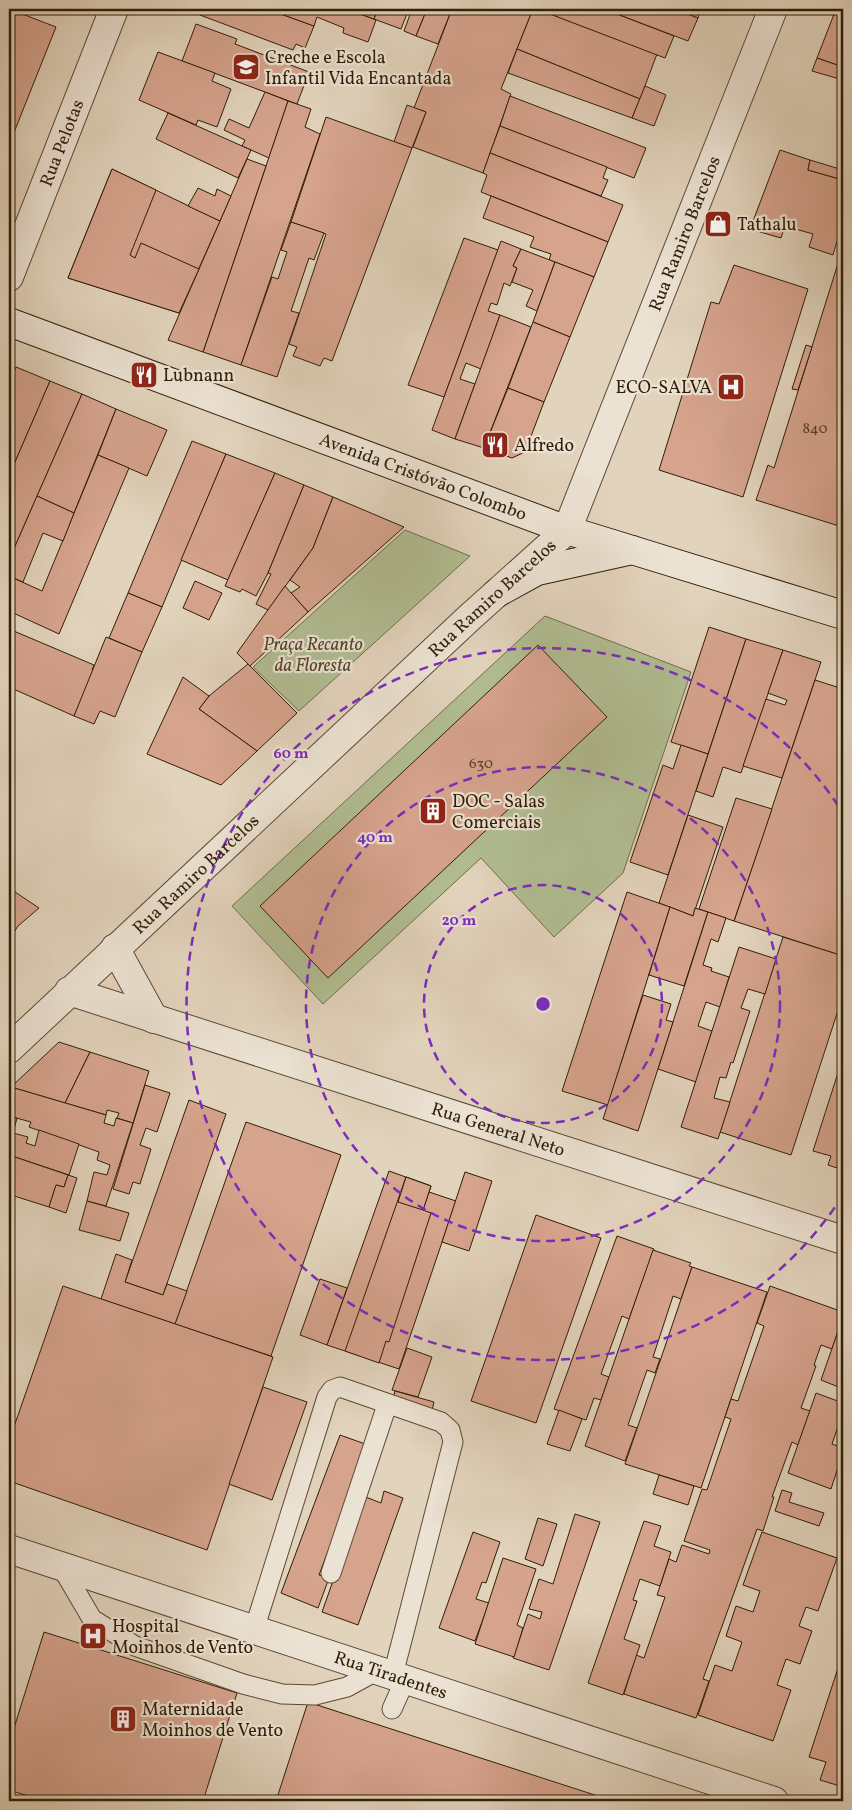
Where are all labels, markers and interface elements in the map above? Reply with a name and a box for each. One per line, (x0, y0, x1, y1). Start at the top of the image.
place label: Creche e Escola Infantil Vida Encantada (265, 46, 451, 92)
school or university icon: Creche e Escola Infantil Vida Encantada (231, 52, 261, 82)
street label: Rua Pelotas (35, 96, 91, 191)
street label: Rua Ramiro Barcelos (644, 152, 728, 315)
shop icon: Tathalu (703, 209, 733, 239)
place label: Tathalu (737, 213, 797, 238)
restaurant icon: Lubnann (129, 360, 159, 390)
place label: Lubnann (163, 364, 235, 389)
hospital icon: ECO-SALVA (716, 372, 746, 402)
place label: ECO-SALVA (615, 376, 712, 401)
house number: 840 (803, 419, 827, 440)
street label: Avenida Cristóvão Colombo (315, 428, 530, 528)
restaurant icon: Alfredo (480, 430, 510, 460)
place label: Alfredo (514, 434, 574, 459)
street label: Rua Ramiro Barcelos (423, 534, 563, 664)
park label: Praça Recanto da Floresta (263, 633, 363, 679)
text: 60 m (274, 744, 309, 765)
house number: 630 (469, 754, 493, 775)
place label: DOC - Salas Comerciais (452, 790, 545, 836)
building icon: DOC - Salas Comerciais (418, 796, 448, 826)
street label: Rua Ramiro Barcelos (128, 809, 266, 941)
text: 40 m (357, 828, 393, 849)
text: 20 m (442, 911, 477, 932)
centre of rings (534, 995, 552, 1013)
street label: Rua General Neto (428, 1097, 568, 1164)
place label: Hospital Moinhos de Vento (112, 1615, 253, 1661)
hospital icon: Hospital Moinhos de Vento (78, 1621, 108, 1651)
street label: Rua Tiradentes (330, 1646, 450, 1707)
place label: Maternidade Moinhos de Vento (142, 1698, 283, 1744)
building icon: Maternidade Moinhos de Vento (108, 1704, 138, 1734)

